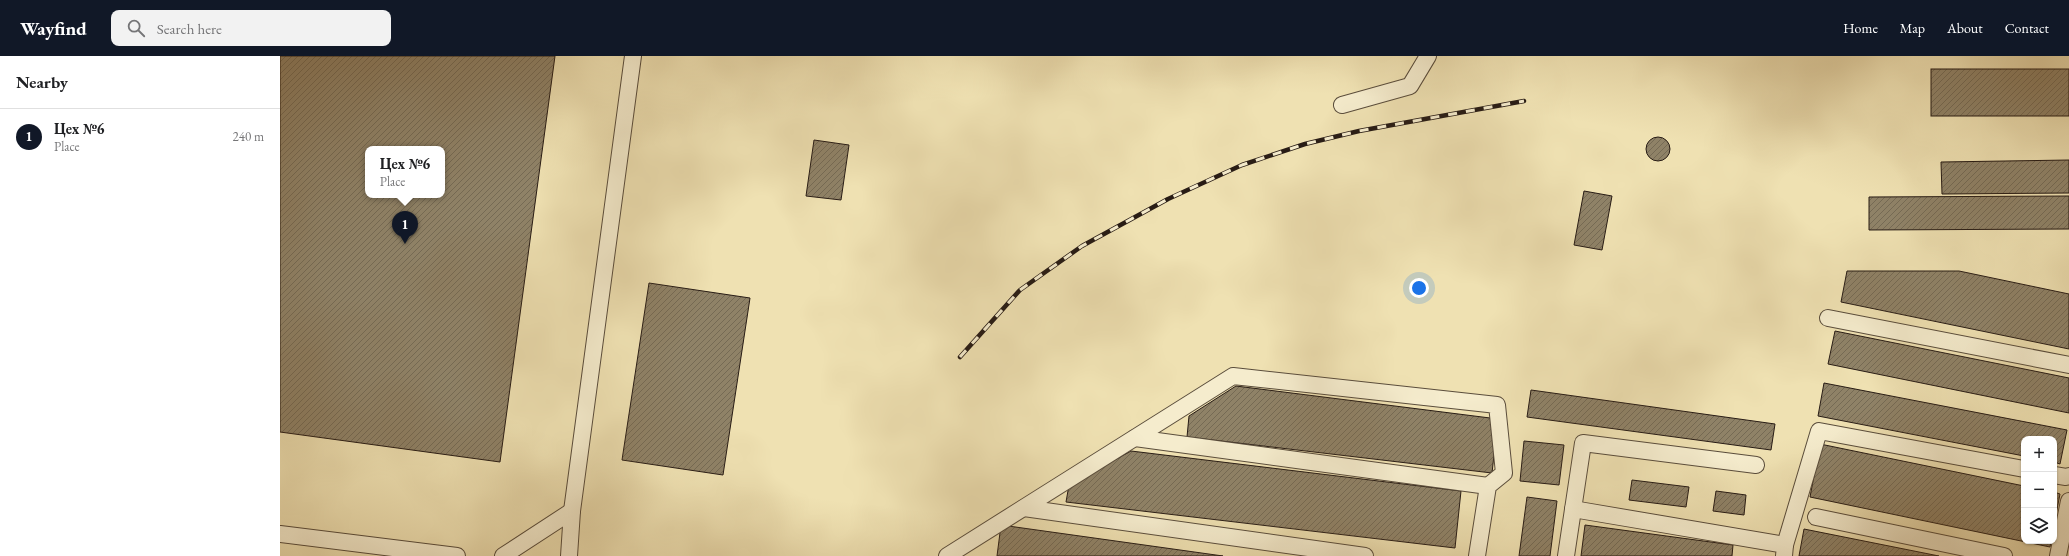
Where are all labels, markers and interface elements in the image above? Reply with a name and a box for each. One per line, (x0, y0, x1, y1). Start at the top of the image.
search box (111, 10, 391, 46)
text: Wayfind (20, 16, 87, 41)
icon: search (125, 17, 147, 39)
text: Search here (157, 19, 222, 38)
text: Home (1843, 19, 1878, 37)
text: Map (1900, 19, 1925, 37)
text: About (1947, 19, 1983, 37)
text: Contact (2005, 19, 2049, 37)
text: Nearby (16, 71, 68, 93)
text: Цех №6 (54, 119, 104, 138)
text: 1 (26, 128, 32, 145)
text: 240 m (233, 128, 264, 145)
text: Place (54, 138, 80, 155)
popup (365, 146, 445, 198)
text: Цех №6 (380, 154, 430, 173)
text: Place (380, 173, 405, 190)
pin: 1 (392, 211, 418, 244)
your location (1409, 278, 1429, 298)
map controls (2021, 436, 2057, 544)
button: + (2021, 436, 2057, 472)
button: − (2021, 472, 2057, 508)
button: layers (2021, 508, 2057, 544)

